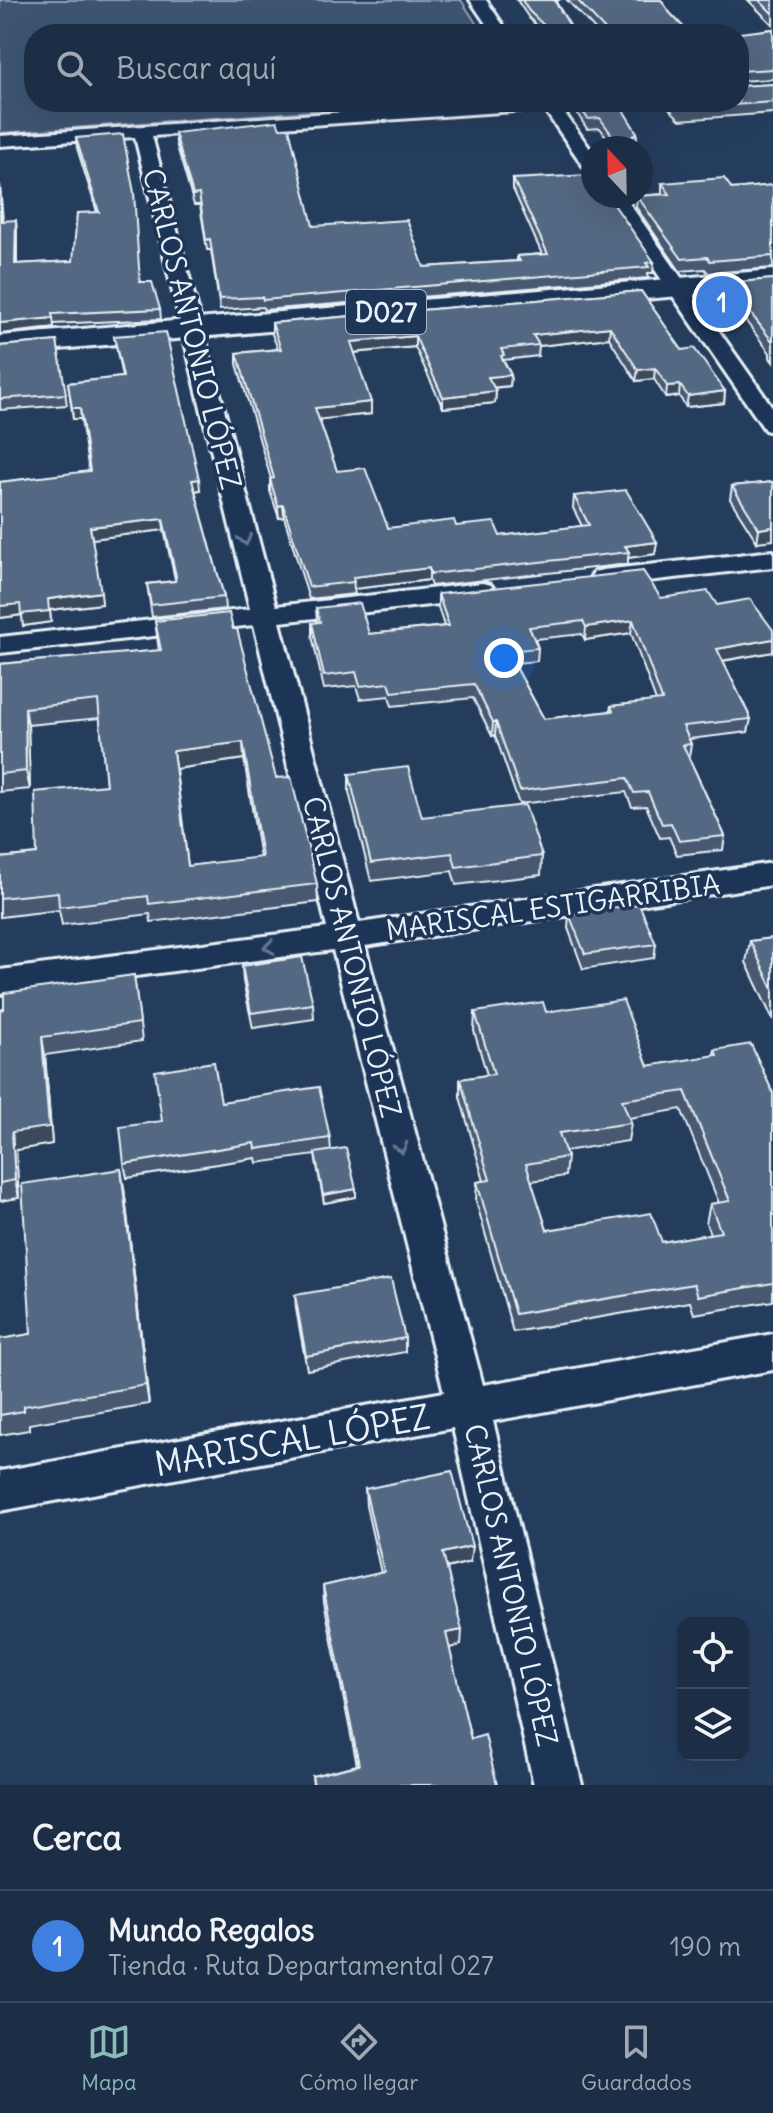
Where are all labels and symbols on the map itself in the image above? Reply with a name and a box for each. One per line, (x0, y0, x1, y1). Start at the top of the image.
north arrow (581, 136, 653, 208)
street label: CARLOS ANTONIO LÓPEZ (135, 165, 250, 493)
pin: 1 (696, 272, 748, 332)
road number: D027 (346, 290, 426, 334)
one-way arrow (236, 532, 253, 546)
your location (484, 638, 524, 678)
street label: CARLOS ANTONIO LÓPEZ (295, 793, 410, 1121)
street label: MARISCAL ESTIGARRIBIA (384, 866, 722, 948)
one-way arrow (262, 938, 275, 955)
one-way arrow (392, 1140, 409, 1154)
street label: MARISCAL LÓPEZ (151, 1394, 433, 1485)
street label: CARLOS ANTONIO LÓPEZ (456, 1420, 567, 1750)

